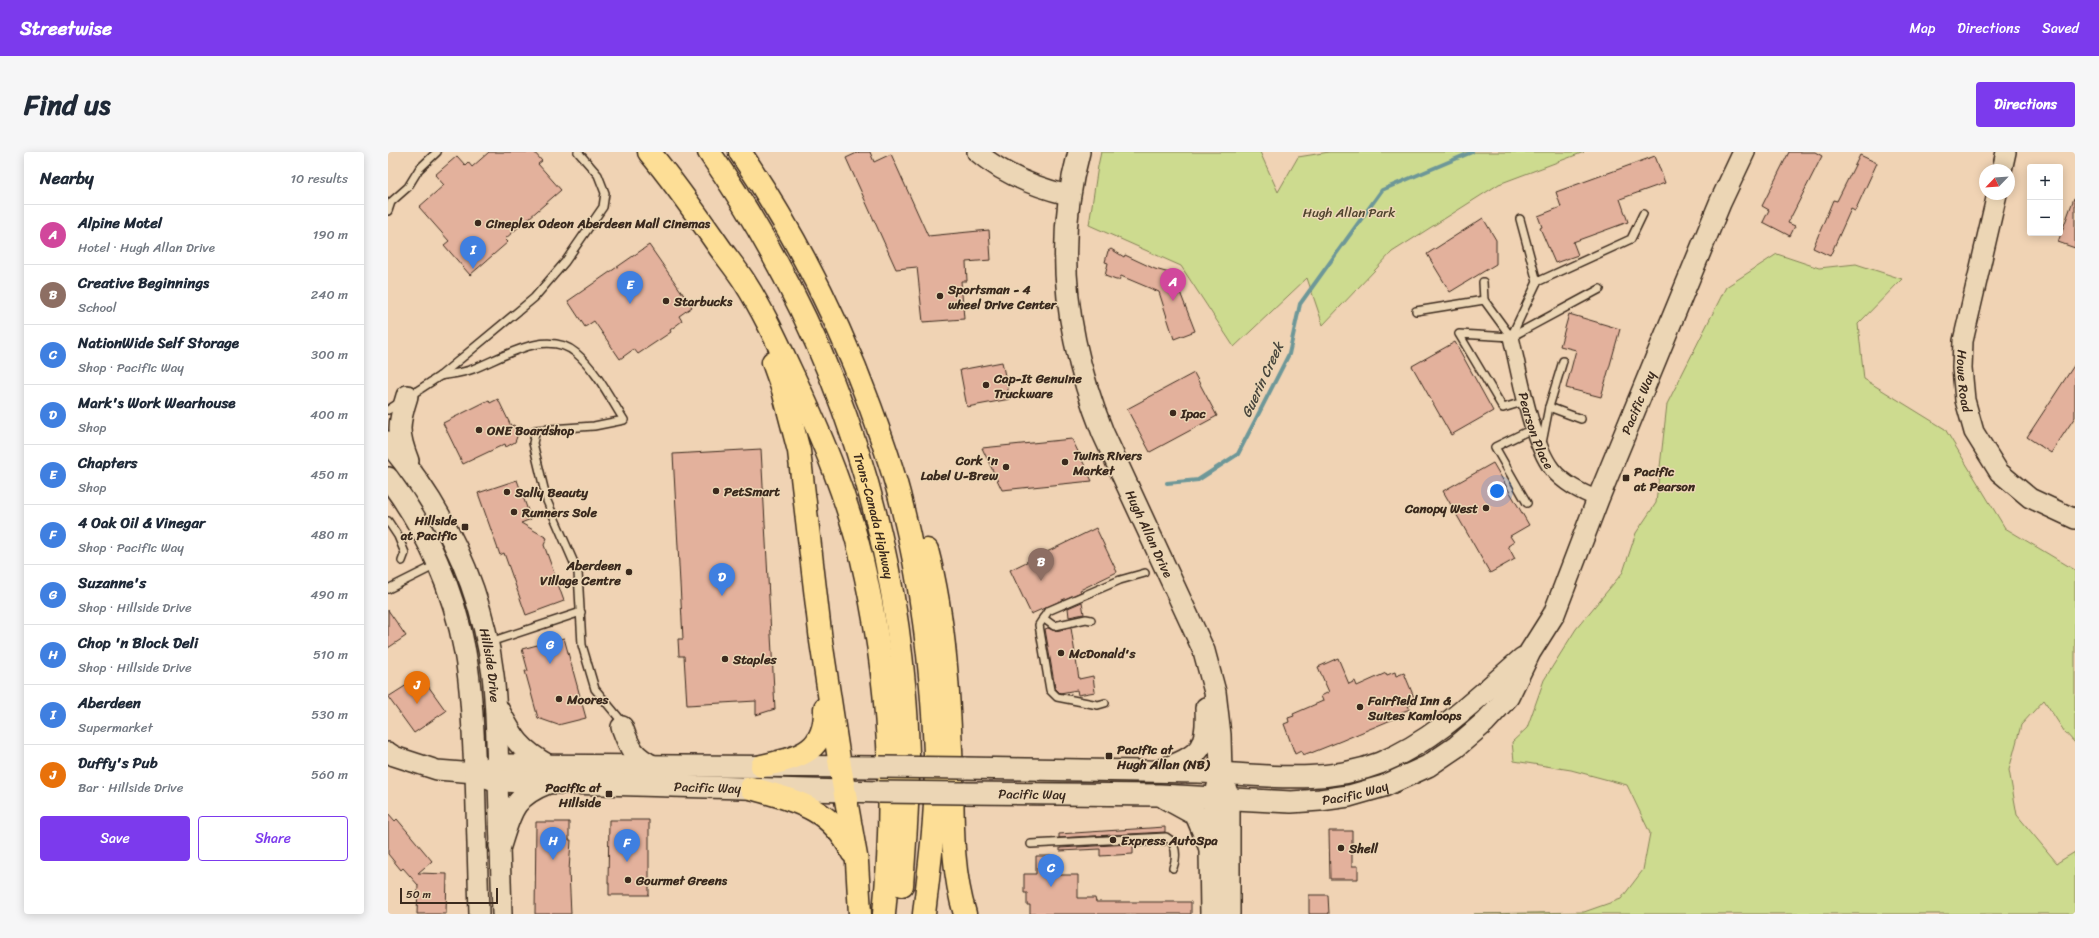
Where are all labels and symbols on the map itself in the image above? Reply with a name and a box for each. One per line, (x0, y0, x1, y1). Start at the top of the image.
north arrow (1979, 164, 2015, 200)
park label: Hugh Allan Park (1303, 201, 1395, 224)
place label: Cineplex Odeon Aberdeen Mall Cinemas (485, 212, 711, 235)
marker: Cineplex Odeon Aberdeen Mall Cinemas (473, 218, 483, 228)
pin: I (460, 236, 486, 269)
pin: A (1160, 268, 1186, 301)
pin: E (617, 271, 643, 304)
place label: Sportsman - 4 wheel Drive Center (947, 278, 1058, 316)
place label: Starbucks (673, 290, 733, 313)
marker: Sportsman - 4 wheel Drive Center (935, 291, 945, 301)
marker: Starbucks (661, 296, 671, 306)
water label: Guerin Creek (1234, 337, 1291, 422)
street label: Howe Road (1950, 349, 1979, 416)
place label: Cap-It Genuine Truckware (993, 367, 1082, 405)
street label: Pacific Way (1615, 367, 1662, 438)
marker: Cap-It Genuine Truckware (981, 380, 991, 390)
street label: Pearson Place (1512, 390, 1560, 475)
place label: Ipac (1180, 402, 1207, 425)
marker: Ipac (1168, 408, 1178, 418)
place label: ONE Boardshop (486, 419, 574, 442)
marker: ONE Boardshop (474, 425, 484, 435)
place label: Twins Rivers Market (1072, 444, 1142, 482)
place label: Cork 'n Label U-Brew (921, 449, 999, 487)
street label: Trans-Canada Highway (847, 450, 900, 581)
marker: Twins Rivers Market (1060, 457, 1070, 467)
place label: Pacific at Pearson (1633, 460, 1696, 498)
marker: Cork 'n Label U-Brew (1001, 462, 1011, 472)
marker: Pacific at Pearson (1621, 473, 1631, 483)
place label: PetSmart (724, 480, 780, 503)
place label: Sally Beauty (514, 481, 589, 504)
your location (1487, 481, 1507, 501)
marker: PetSmart (711, 486, 721, 496)
street label: Hugh Allan Drive (1119, 486, 1180, 582)
marker: Sally Beauty (502, 487, 512, 497)
place label: Canopy West (1404, 497, 1478, 520)
place label: Runners Sole (521, 501, 598, 524)
marker: Canopy West (1481, 503, 1491, 513)
marker: Runners Sole (509, 507, 519, 517)
place label: Hillside at Pacific (400, 509, 458, 547)
marker: Hillside at Pacific (460, 522, 470, 532)
pin: B (1028, 548, 1054, 581)
place label: Aberdeen Village Centre (540, 554, 622, 592)
pin: D (709, 563, 735, 596)
marker: Aberdeen Village Centre (624, 567, 634, 577)
street label: Hillside Drive (473, 626, 506, 704)
pin: G (537, 631, 563, 664)
place label: McDonald's (1068, 642, 1136, 665)
place label: Staples (732, 648, 778, 671)
marker: McDonald's (1056, 648, 1066, 658)
marker: Staples (720, 654, 730, 664)
pin: J (404, 671, 430, 704)
place label: Moores (566, 688, 609, 711)
place label: Fairfield Inn & Suites Kamloops (1367, 689, 1462, 727)
marker: Moores (554, 694, 564, 704)
marker: Fairfield Inn & Suites Kamloops (1355, 702, 1365, 712)
place label: Pacific at Hugh Allan (NB) (1116, 738, 1211, 776)
marker: Pacific at Hugh Allan (NB) (1104, 751, 1114, 761)
street label: Pacific Way (1321, 774, 1393, 812)
street label: Pacific Way (674, 775, 742, 800)
place label: Pacific at Hillside (545, 776, 602, 814)
street label: Pacific Way (998, 782, 1066, 806)
marker: Pacific at Hillside (604, 789, 614, 799)
pin: H (540, 827, 566, 860)
pin: F (614, 829, 640, 862)
place label: Express AutoSpa (1121, 829, 1218, 852)
marker: Express AutoSpa (1108, 835, 1118, 845)
place label: Shell (1348, 837, 1379, 860)
marker: Shell (1336, 843, 1346, 853)
pin: C (1038, 854, 1064, 887)
place label: Gourmet Greens (635, 869, 728, 892)
marker: Gourmet Greens (623, 875, 633, 885)
scale bar (400, 886, 498, 905)

